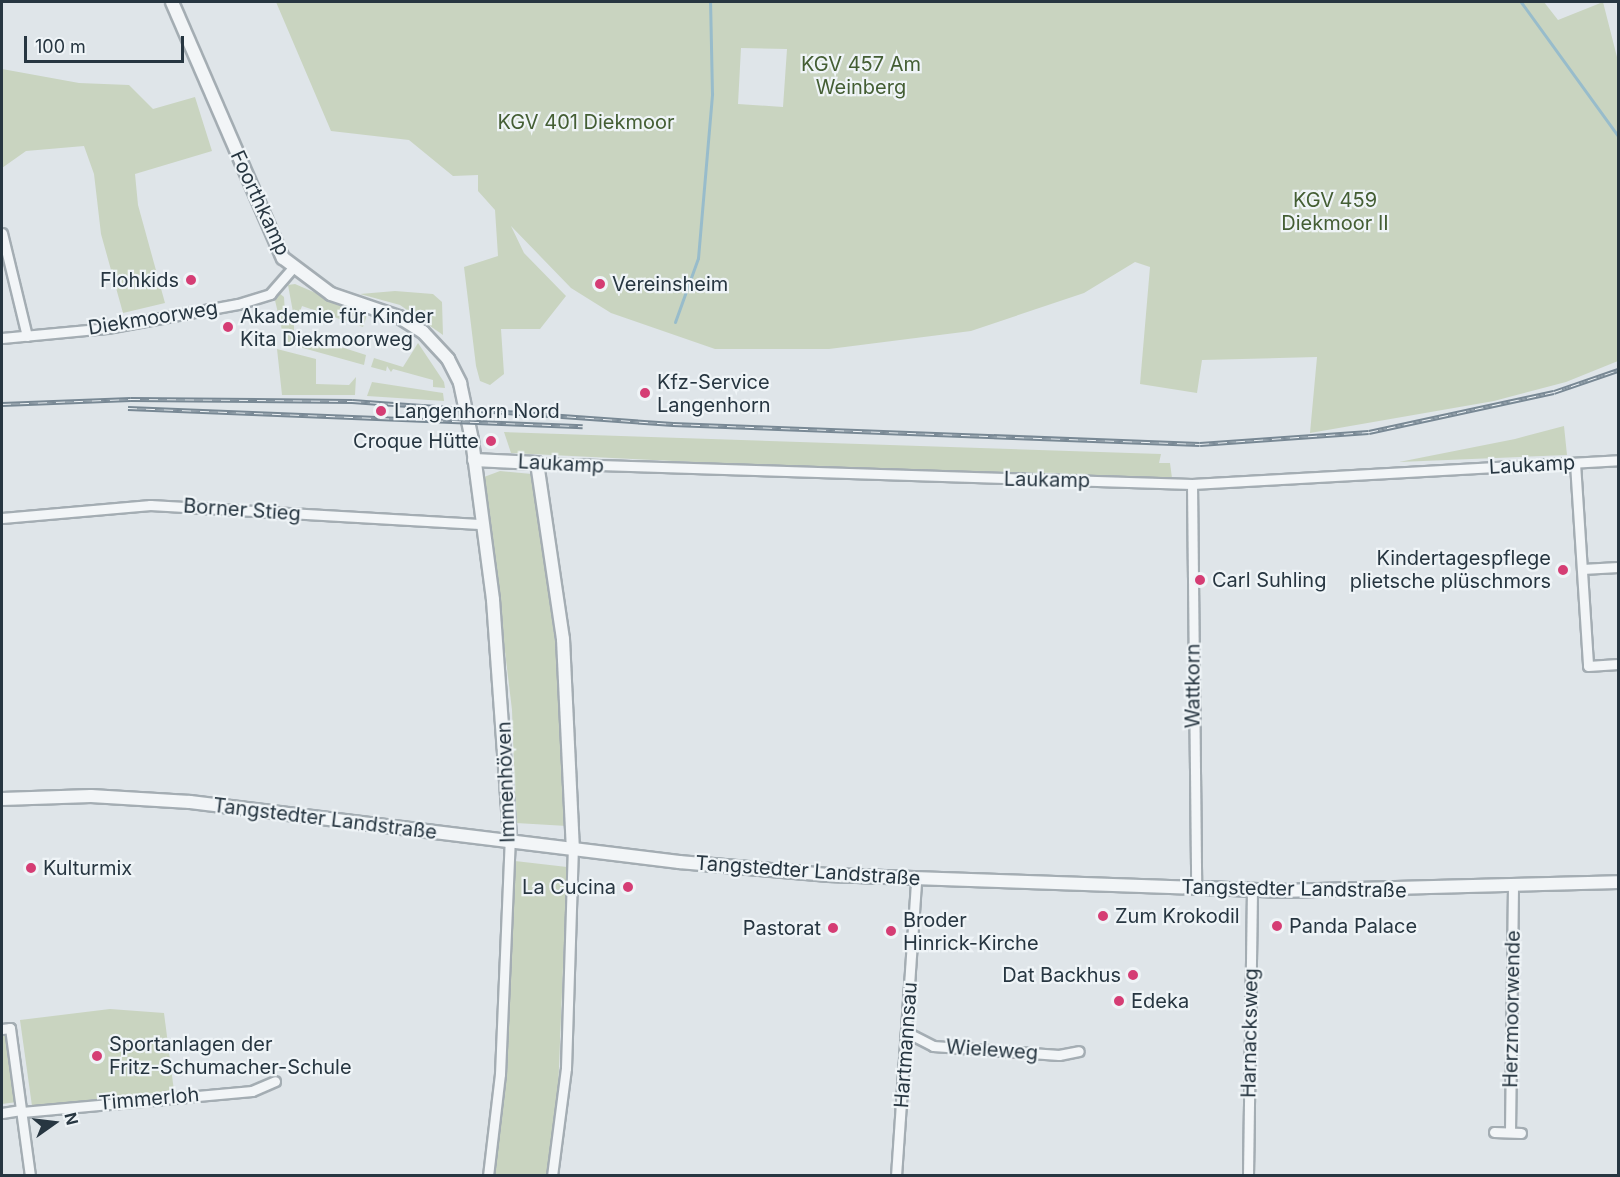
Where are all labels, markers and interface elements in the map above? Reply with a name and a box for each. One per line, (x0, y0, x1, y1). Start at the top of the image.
scale bar (27, 24, 188, 62)
text: 100 m (35, 36, 86, 57)
park label: KGV 457 Am Weinberg (801, 53, 921, 100)
park label: KGV 401 Diekmoor (498, 110, 674, 134)
street label: Foorthkamp (225, 147, 295, 259)
park label: KGV 459 Diekmoor II (1281, 189, 1389, 236)
place label: Flohkids (100, 268, 179, 292)
place label: Vereinsheim (612, 272, 728, 296)
marker: Flohkids (184, 273, 198, 287)
marker: Vereinsheim (593, 277, 607, 291)
street label: Diekmoorweg (86, 296, 220, 340)
place label: Akademie für Kinder Kita Diekmoorweg (240, 304, 434, 351)
marker: Akademie für Kinder Kita Diekmoorweg (221, 320, 235, 334)
place label: Kfz-Service Langenhorn (657, 370, 771, 417)
marker: Kfz-Service Langenhorn (638, 386, 652, 400)
place label: Langenhorn Nord (394, 399, 560, 423)
marker: Langenhorn Nord (372, 402, 390, 420)
place label: Croque Hütte (353, 429, 479, 453)
marker: Croque Hütte (484, 434, 498, 448)
street label: Laukamp (517, 450, 605, 478)
street label: Laukamp (1488, 451, 1576, 479)
street label: Laukamp (1004, 467, 1090, 493)
street label: Borner Stieg (182, 494, 302, 526)
place label: Kindertagespflege plietsche plüschmors (1350, 546, 1551, 593)
marker: Kindertagespflege plietsche plüschmors (1556, 563, 1570, 577)
place label: Carl Suhling (1212, 568, 1326, 592)
marker: Carl Suhling (1193, 573, 1207, 587)
street label: Wattkorn (1181, 644, 1205, 728)
street label: Immenhöven (492, 721, 520, 843)
street label: Tangstedter Landstraße (212, 793, 438, 845)
street label: Tangstedter Landstraße (695, 851, 921, 891)
place label: Kulturmix (43, 856, 132, 880)
marker: Kulturmix (24, 861, 38, 875)
place label: La Cucina (522, 875, 616, 899)
street label: Tangstedter Landstraße (1181, 875, 1407, 903)
marker: La Cucina (621, 880, 635, 894)
place label: Zum Krokodil (1115, 904, 1240, 928)
place label: Broder Hinrick-Kirche (903, 908, 1039, 955)
marker: Zum Krokodil (1096, 909, 1110, 923)
place label: Panda Palace (1289, 914, 1417, 938)
place label: Pastorat (743, 916, 821, 940)
marker: Panda Palace (1270, 919, 1284, 933)
marker: Pastorat (826, 921, 840, 935)
marker: Broder Hinrick-Kirche (884, 924, 898, 938)
street label: Herzmoorwende (1499, 930, 1525, 1088)
place label: Dat Backhus (1002, 963, 1121, 987)
marker: Dat Backhus (1126, 968, 1140, 982)
street label: Harnacksweg (1237, 968, 1263, 1098)
street label: Hartmannsau (890, 981, 922, 1109)
place label: Edeka (1131, 989, 1189, 1013)
marker: Edeka (1112, 994, 1126, 1008)
place label: Sportanlagen der Fritz-Schumacher-Schule (109, 1032, 352, 1079)
street label: Wieleweg (945, 1035, 1039, 1065)
marker: Sportanlagen der Fritz-Schumacher-Schule (90, 1049, 104, 1063)
street label: Timmerloh (98, 1083, 200, 1115)
north arrow (24, 1093, 84, 1153)
text: N (60, 1110, 83, 1127)

